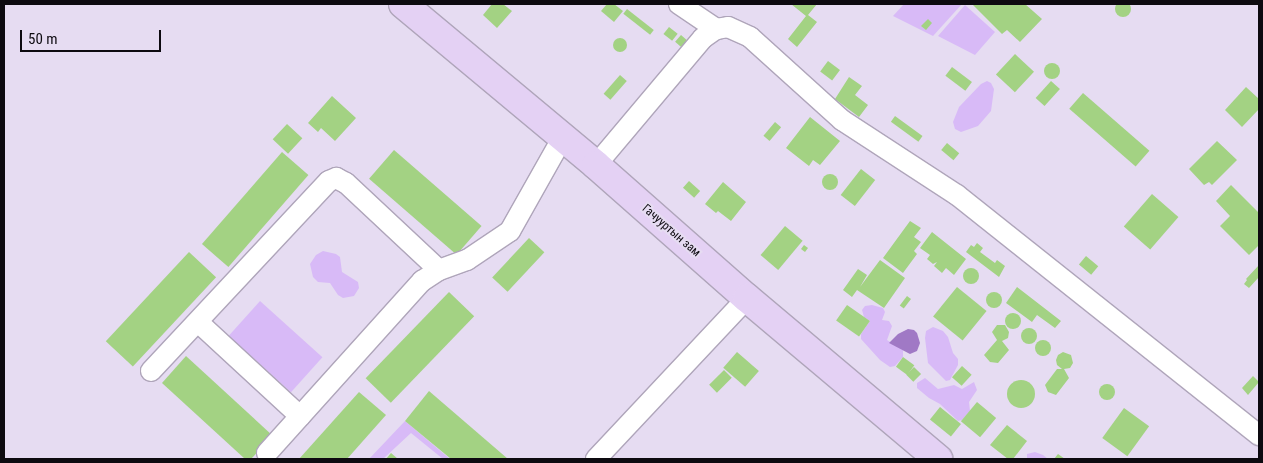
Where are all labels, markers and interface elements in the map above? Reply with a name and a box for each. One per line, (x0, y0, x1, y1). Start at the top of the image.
scale bar (22, 20, 164, 52)
text: 50 m (28, 30, 58, 48)
street label: Гачууртын зам (639, 202, 703, 260)

